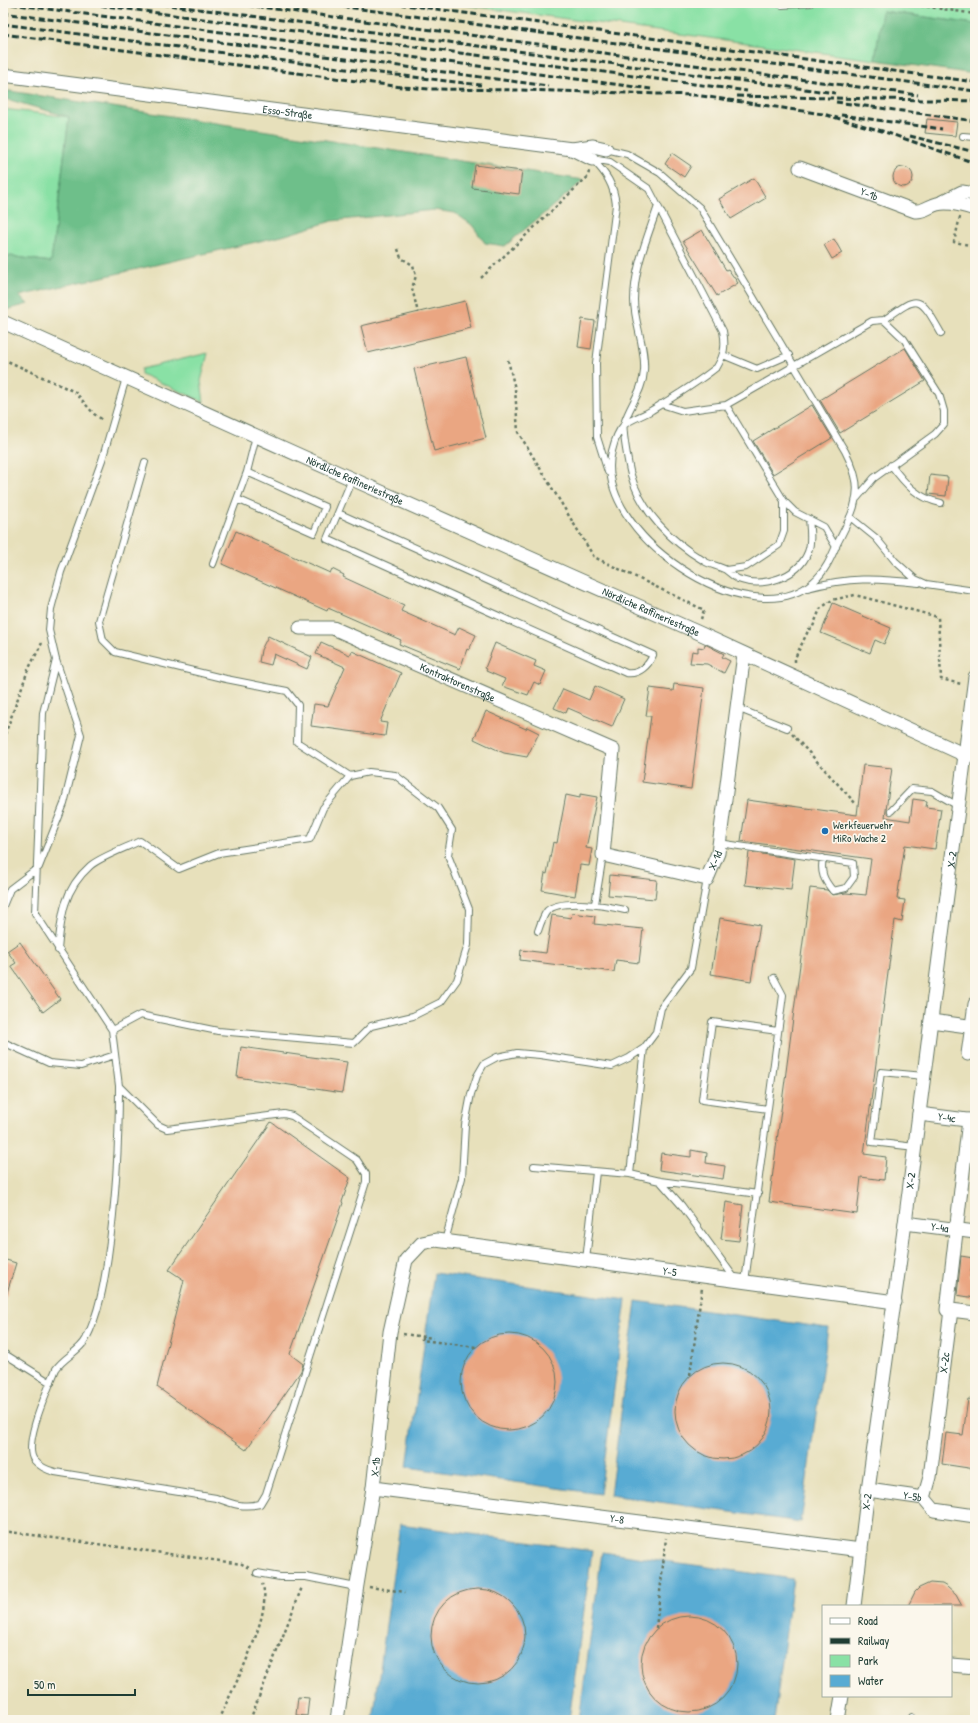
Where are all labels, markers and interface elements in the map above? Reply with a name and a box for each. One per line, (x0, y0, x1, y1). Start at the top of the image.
street label: Esso-Straße (262, 102, 314, 122)
street label: Y-1b (858, 184, 881, 204)
street label: Nördliche Raffineriestraße (304, 452, 406, 508)
street label: Nördliche Raffineriestraße (600, 584, 703, 640)
street label: Kontraktorenstraße (418, 660, 498, 705)
place label: Werkfeuerwehr MiRo Wache 2 (833, 818, 893, 845)
marker: Werkfeuerwehr MiRo Wache 2 (820, 826, 830, 836)
street label: X-1d (705, 848, 725, 872)
street label: X-2 (944, 850, 960, 868)
street label: Y-4c (937, 1109, 957, 1126)
street label: X-2 (902, 1172, 918, 1190)
street label: Y-4a (930, 1219, 950, 1236)
street label: Y-5 (662, 1264, 678, 1279)
street label: X-2c (936, 1351, 953, 1374)
street label: X-1b (367, 1456, 383, 1477)
street label: Y-5b (902, 1488, 923, 1505)
street label: X-2 (859, 1493, 875, 1511)
street label: Y-8 (609, 1511, 625, 1527)
legend (822, 1605, 952, 1697)
text: Road (858, 1612, 878, 1629)
text: Railway (858, 1632, 889, 1649)
text: Park (858, 1652, 878, 1669)
scale bar (28, 1671, 135, 1697)
text: Water (858, 1672, 884, 1689)
text: 50 m (34, 1676, 55, 1693)

